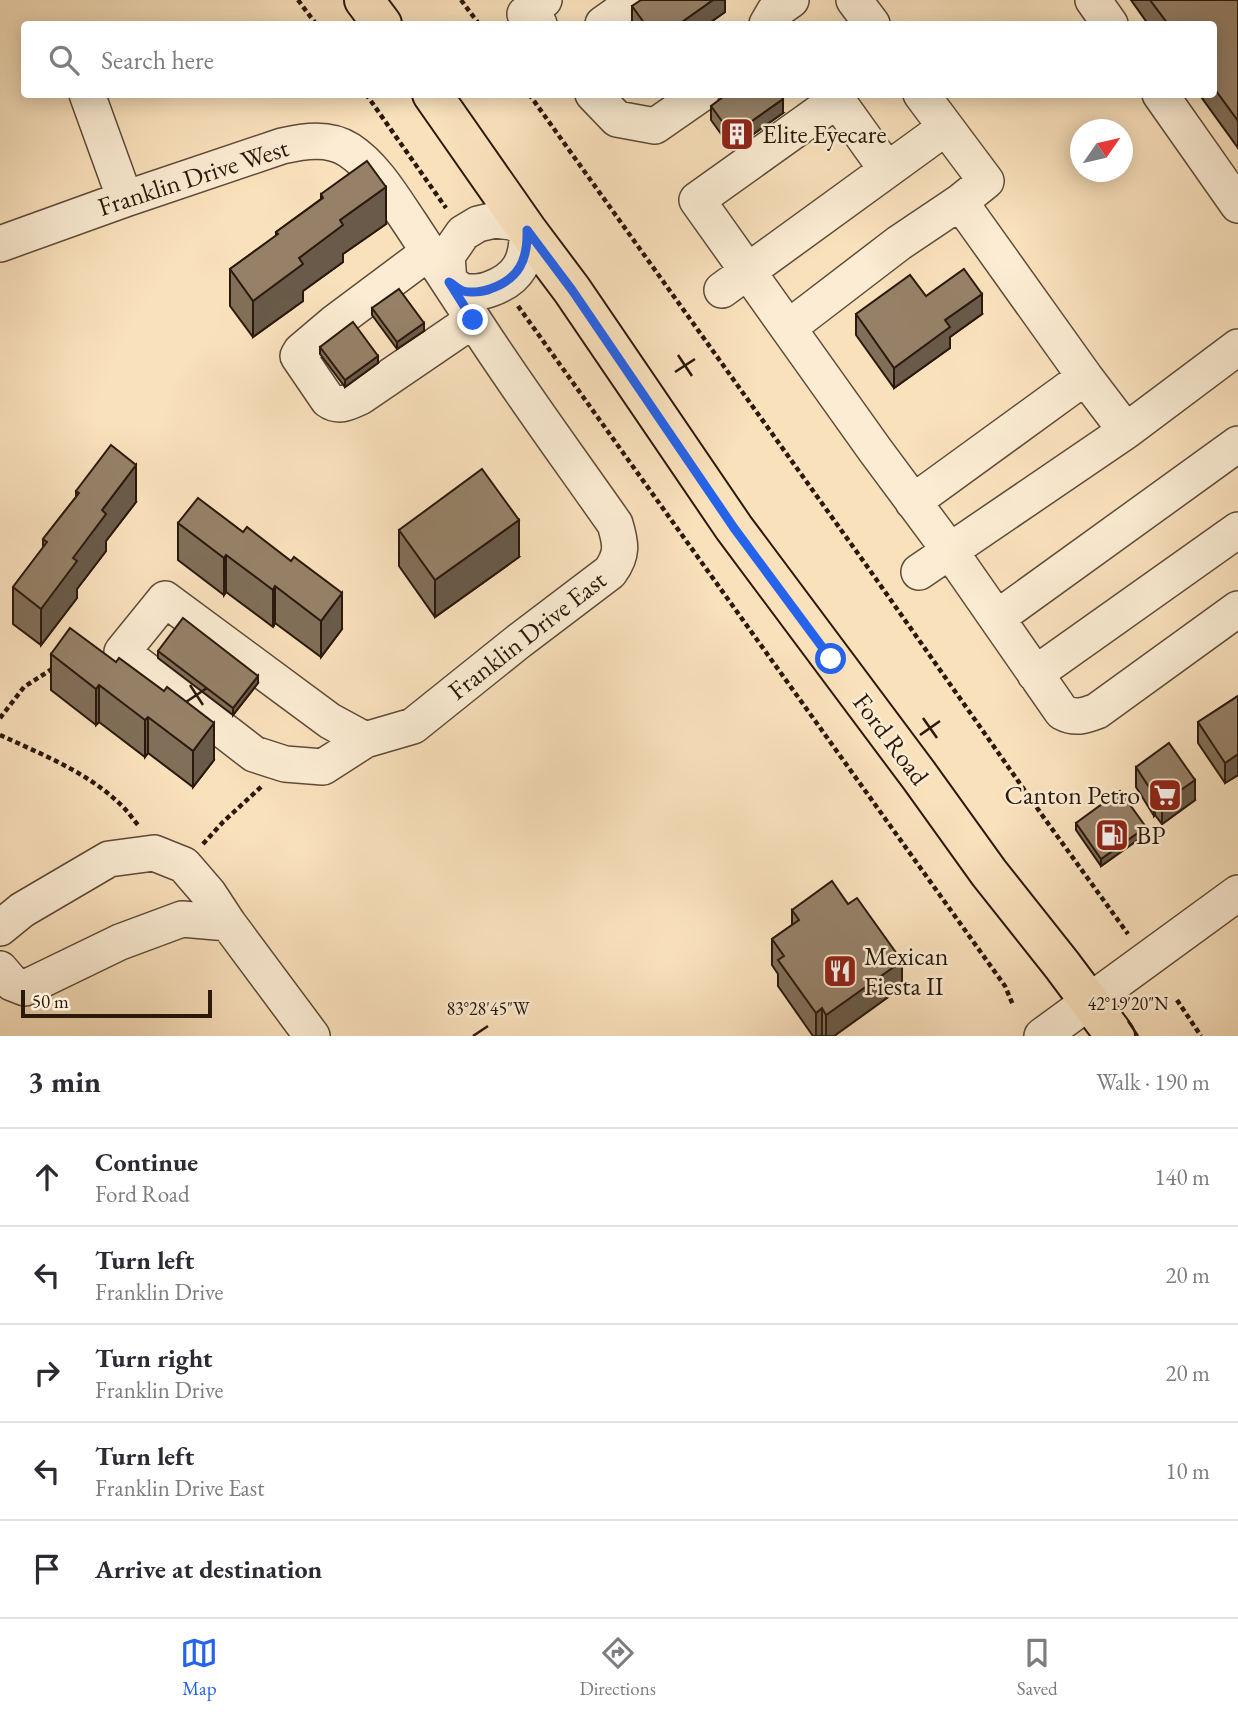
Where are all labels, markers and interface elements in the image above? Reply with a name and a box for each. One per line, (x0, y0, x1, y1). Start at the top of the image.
search box (21, 21, 1217, 98)
icon: search (45, 41, 83, 79)
text: Search here (101, 43, 214, 77)
building icon: Elite Eyecare (718, 115, 756, 153)
place label: Elite Eyecare (762, 117, 887, 151)
north arrow (1070, 119, 1133, 182)
street label: Franklin Drive West (93, 130, 293, 224)
route end (457, 304, 488, 335)
street label: Franklin Drive East (441, 563, 613, 707)
route start (815, 643, 846, 674)
street label: Ford Road (845, 686, 937, 793)
supermarket icon: Canton Petro (1146, 776, 1184, 814)
place label: Canton Petro (1005, 778, 1140, 812)
fuel station icon: BP (1093, 816, 1131, 854)
place label: BP (1136, 818, 1166, 852)
place label: Mexican Fiesta II (864, 939, 949, 1003)
restaurant icon: Mexican Fiesta II (821, 952, 859, 990)
scale bar (21, 987, 212, 1019)
text: 50 m (32, 989, 69, 1014)
text: 42°19'20"N (1088, 992, 1169, 1015)
text: 83°28'45"W (446, 997, 530, 1020)
text: 3 min (28, 1062, 101, 1101)
text: Walk · 190 m (1096, 1067, 1210, 1097)
text: Continue (95, 1145, 198, 1179)
icon: ahead (28, 1158, 66, 1196)
text: 140 m (1154, 1162, 1210, 1192)
text: Ford Road (95, 1179, 190, 1209)
text: Turn left (95, 1243, 194, 1277)
icon: left (28, 1256, 66, 1294)
text: 20 m (1165, 1260, 1210, 1290)
text: Franklin Drive (95, 1277, 224, 1307)
text: Turn right (95, 1341, 213, 1375)
icon: right (28, 1354, 66, 1392)
text: 20 m (1165, 1358, 1210, 1388)
text: Franklin Drive (95, 1375, 224, 1405)
text: Turn left (95, 1439, 194, 1473)
icon: left (28, 1452, 66, 1490)
text: 10 m (1165, 1456, 1210, 1486)
text: Franklin Drive East (95, 1473, 264, 1503)
icon: arrive (28, 1550, 66, 1588)
text: Arrive at destination (95, 1552, 322, 1586)
tab: Map (180, 1634, 218, 1701)
tab: Directions (579, 1634, 656, 1701)
tab: Saved (1017, 1634, 1058, 1701)

